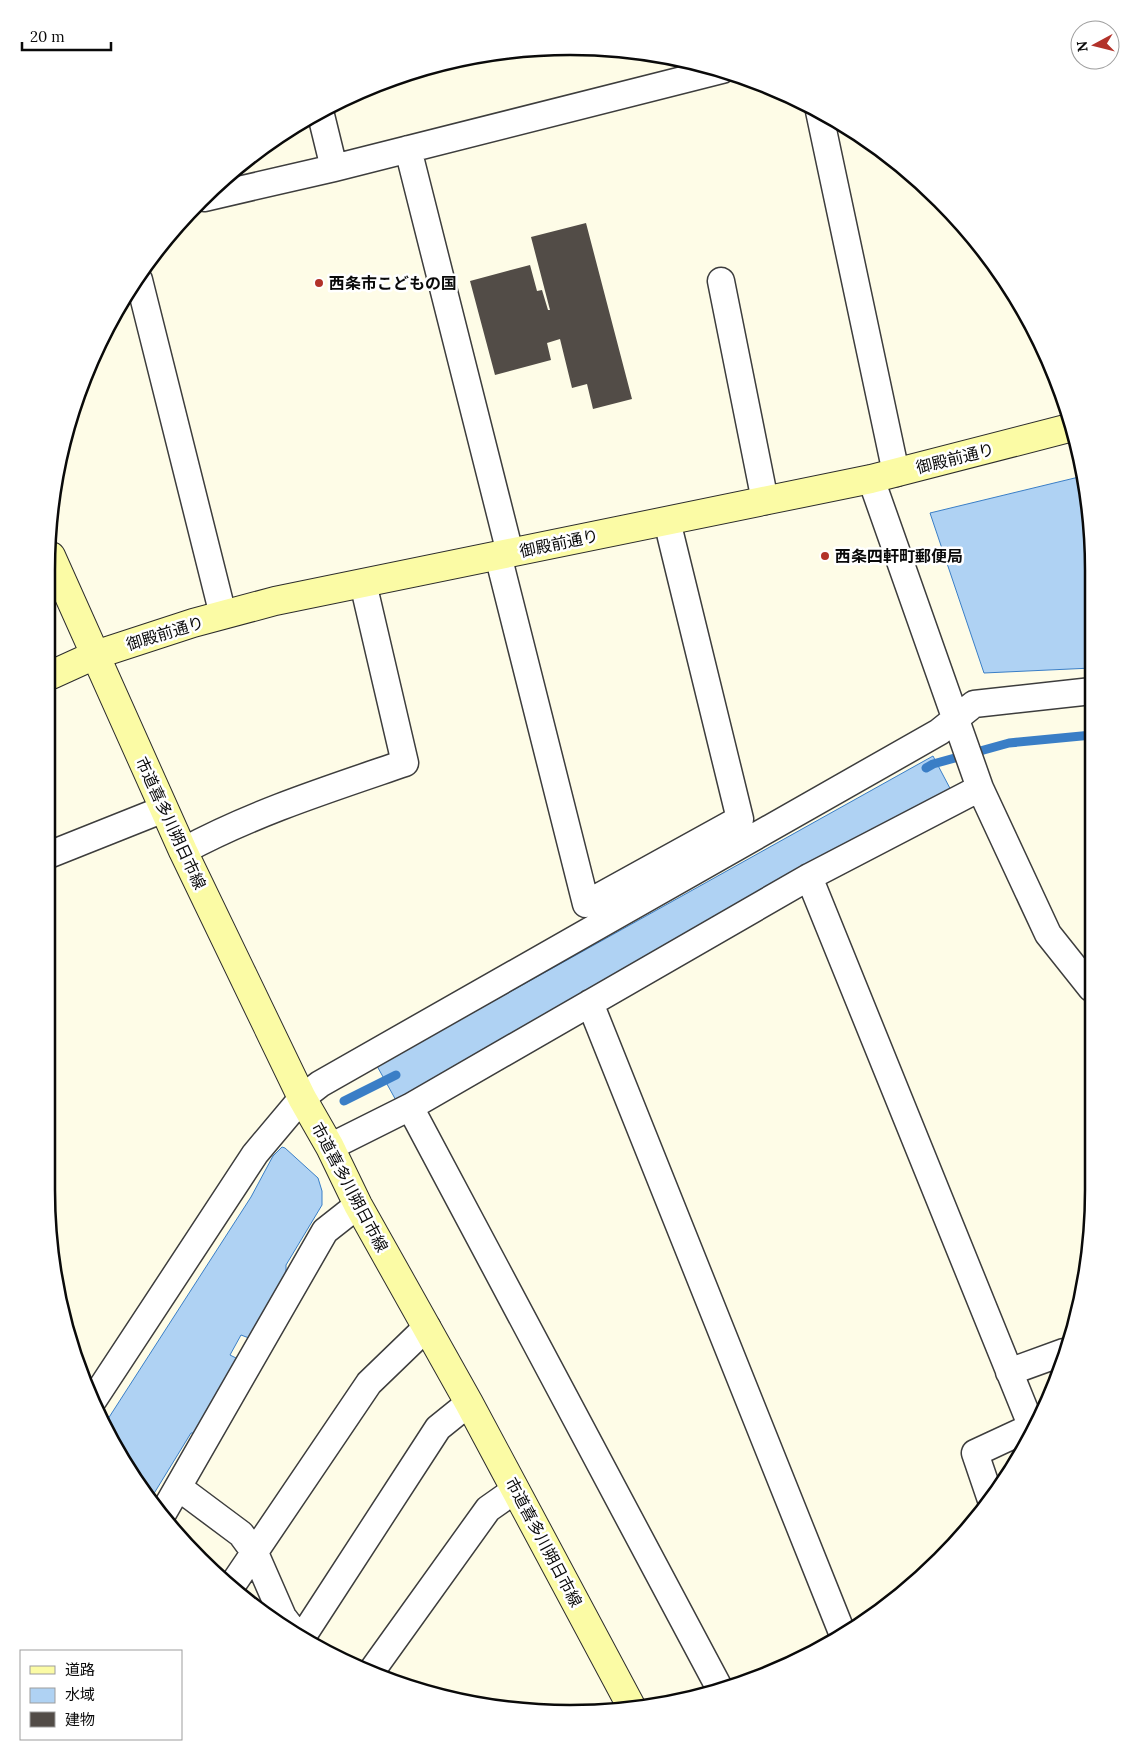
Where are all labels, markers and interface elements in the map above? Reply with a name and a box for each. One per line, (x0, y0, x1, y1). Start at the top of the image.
scale bar (22, 20, 111, 52)
north arrow (1070, 20, 1120, 70)
text: 20 m (30, 27, 65, 46)
text: N (1072, 40, 1092, 53)
place label: 西条市こどもの国 (329, 273, 457, 293)
marker: 西条市こどもの国 (313, 277, 325, 289)
street label: 御殿前通り (914, 439, 996, 477)
street label: 御殿前通り (518, 525, 600, 561)
place label: 西条四軒町郵便局 (835, 546, 963, 566)
marker: 西条四軒町郵便局 (819, 550, 831, 562)
street label: 御殿前通り (124, 612, 206, 654)
street label: 市道喜多川朔日市線 (132, 754, 210, 892)
street label: 市道喜多川朔日市線 (307, 1119, 393, 1255)
street label: 市道喜多川朔日市線 (501, 1474, 587, 1610)
legend (20, 1650, 182, 1740)
text: 道路 (65, 1660, 95, 1679)
text: 水域 (65, 1685, 95, 1704)
text: 建物 (65, 1710, 95, 1729)

